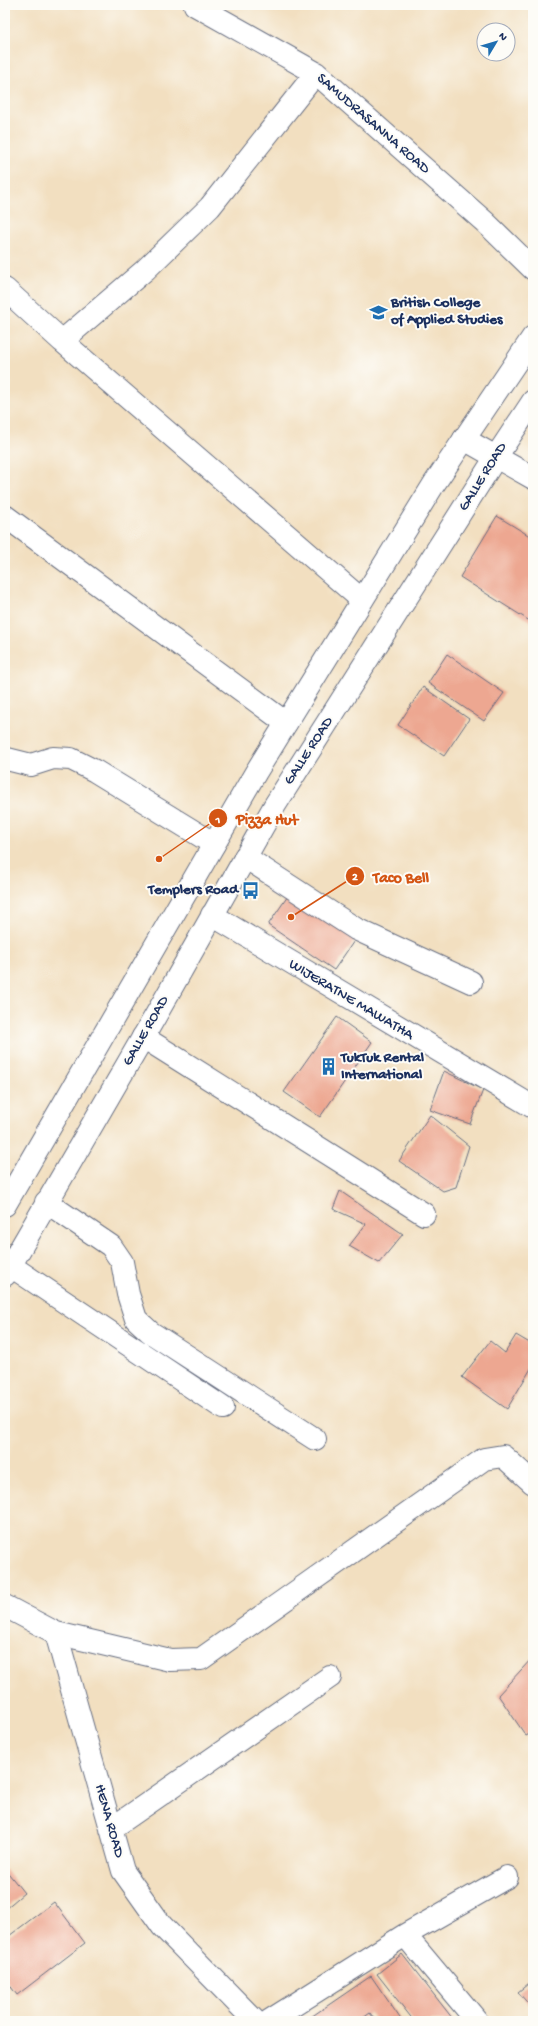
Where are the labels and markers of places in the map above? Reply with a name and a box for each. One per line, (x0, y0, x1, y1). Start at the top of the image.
place label: British College of Applied Studies (390, 294, 504, 329)
school or university icon: British College of Applied Studies (368, 302, 388, 322)
callout: Pizza Hut (208, 804, 306, 832)
callout: Taco Bell (345, 862, 437, 890)
bus stop icon: Templers Road (241, 880, 261, 900)
place label: Templers Road (147, 881, 240, 899)
place label: TukTuk Rental International (340, 1049, 425, 1084)
building icon: TukTuk Rental International (318, 1057, 338, 1077)

